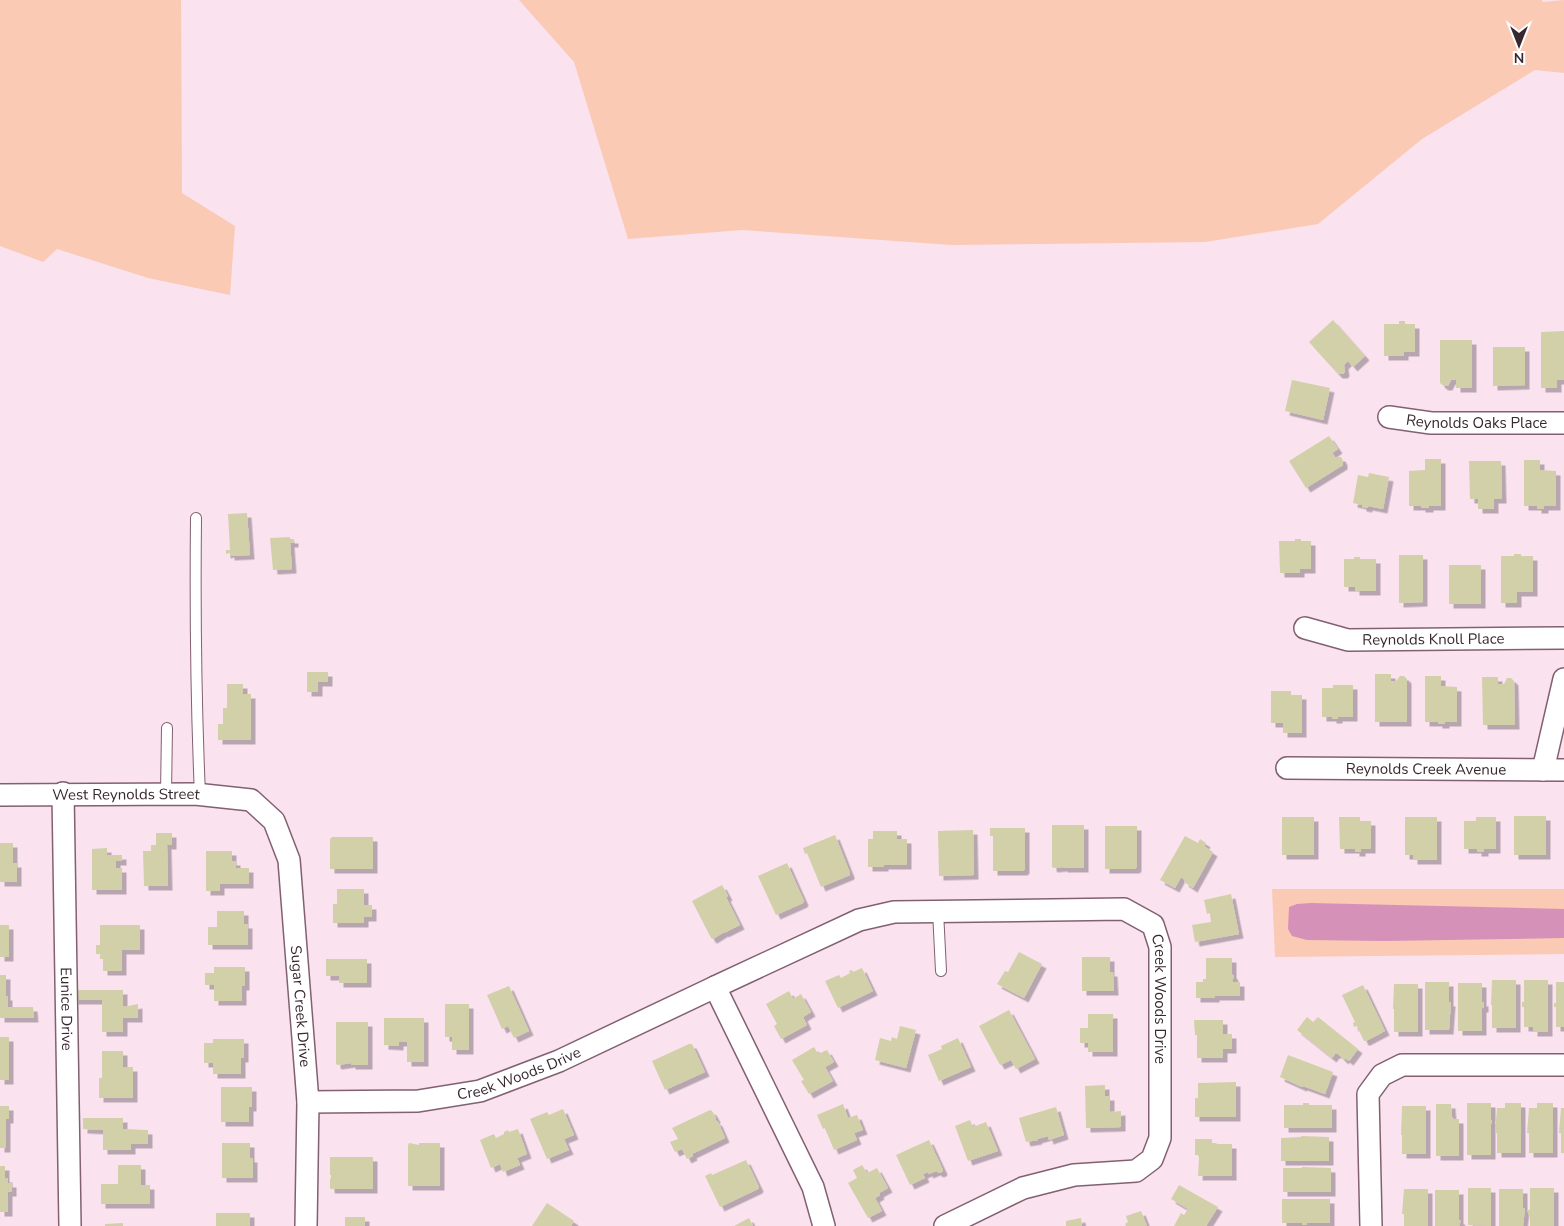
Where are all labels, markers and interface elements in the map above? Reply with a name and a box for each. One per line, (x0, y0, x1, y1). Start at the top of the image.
north arrow (1494, 20, 1544, 70)
text: N (1514, 48, 1524, 67)
street label: Reynolds Oaks Place (1405, 410, 1547, 433)
street label: Reynolds Knoll Place (1362, 629, 1505, 650)
street label: Reynolds Creek Avenue (1346, 758, 1506, 780)
street label: West Reynolds Street (52, 784, 201, 805)
street label: Creek Woods Drive (1146, 931, 1170, 1064)
street label: Sugar Creek Drive (286, 945, 315, 1068)
street label: Eunice Drive (56, 967, 77, 1051)
street label: Creek Woods Drive (456, 1042, 584, 1105)

